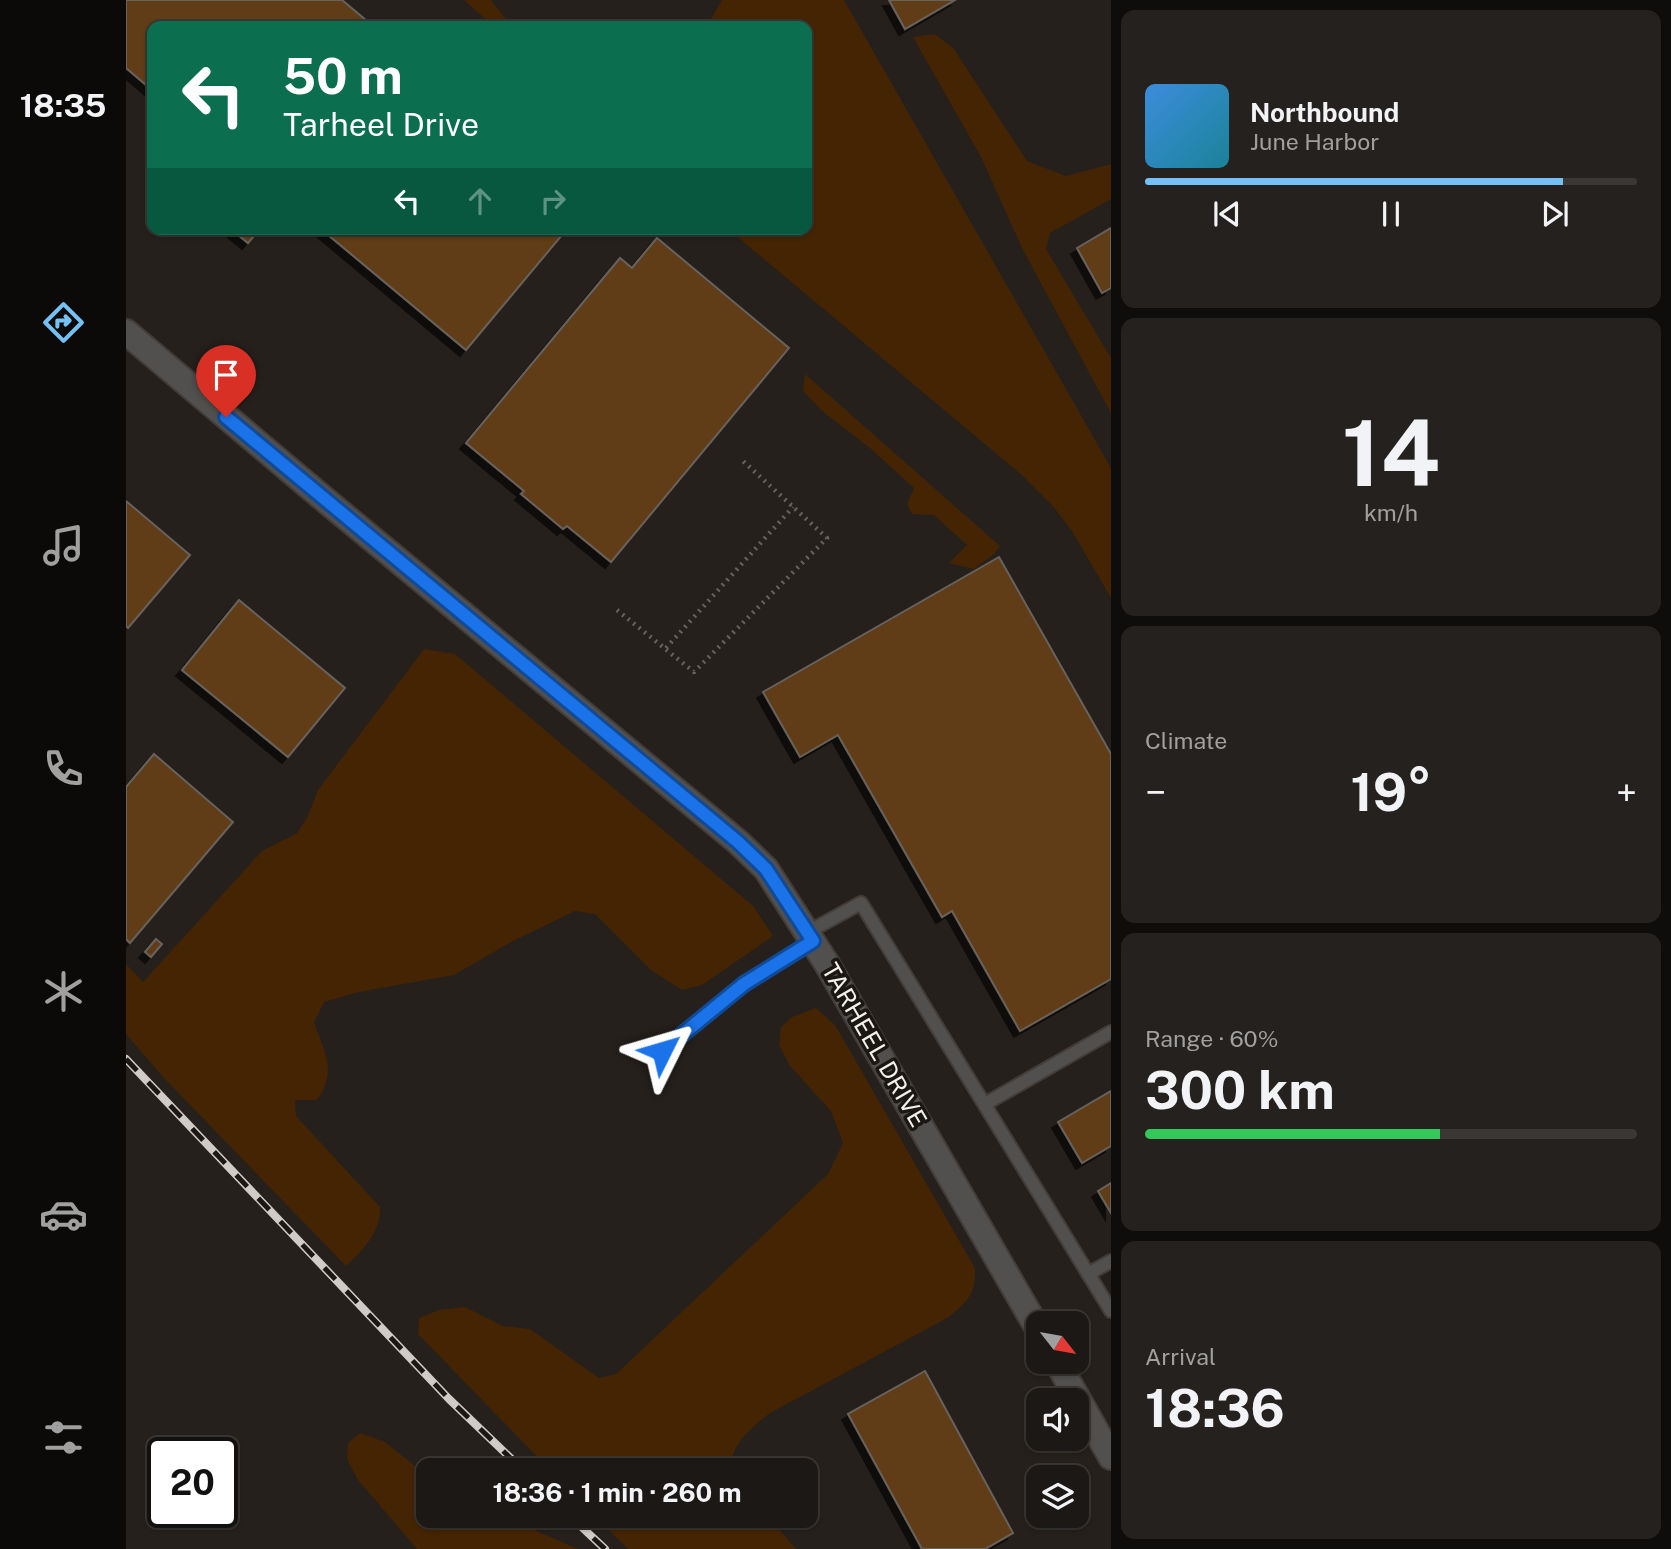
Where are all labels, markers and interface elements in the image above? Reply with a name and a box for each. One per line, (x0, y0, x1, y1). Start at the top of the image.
text: 50 m (283, 47, 403, 105)
icon: left (168, 49, 259, 140)
text: 18:35 (20, 87, 106, 124)
text: Northbound (1250, 97, 1399, 128)
text: Tarheel Drive (283, 106, 479, 143)
text: June Harbor (1250, 128, 1379, 155)
icon: left (388, 182, 426, 220)
icon: ahead (461, 182, 499, 220)
icon: right (534, 182, 572, 220)
icon: previous (1208, 195, 1246, 233)
icon: pause (1372, 195, 1410, 233)
icon: next (1536, 195, 1574, 233)
icon: directions (39, 298, 88, 347)
pin (196, 345, 256, 417)
icon: arrive (207, 356, 245, 394)
text: 14 (1342, 400, 1440, 506)
text: km/h (1364, 499, 1418, 526)
icon: music (39, 521, 88, 570)
text: Climate (1145, 727, 1227, 754)
icon: phone (39, 744, 88, 793)
text: 19° (1350, 762, 1432, 823)
text: − (1145, 770, 1166, 815)
text: + (1616, 770, 1637, 815)
street label: TARHEEL DRIVE (817, 958, 933, 1131)
icon: climate (39, 967, 88, 1016)
position arrow (625, 1014, 699, 1088)
text: Range · 60% (1145, 1025, 1278, 1052)
text: 300 km (1145, 1060, 1335, 1121)
icon: car (39, 1190, 88, 1239)
north arrow (1026, 1311, 1088, 1374)
map controls (1026, 1311, 1089, 1528)
text: Arrival (1145, 1343, 1216, 1370)
text: 18:36 (1145, 1378, 1285, 1439)
button: sound (1026, 1388, 1089, 1451)
icon: filters (39, 1413, 88, 1462)
speed limit sign: 20 (147, 1437, 238, 1528)
button: layers (1026, 1465, 1089, 1528)
text: 18:36 · 1 min · 260 m (493, 1477, 741, 1508)

